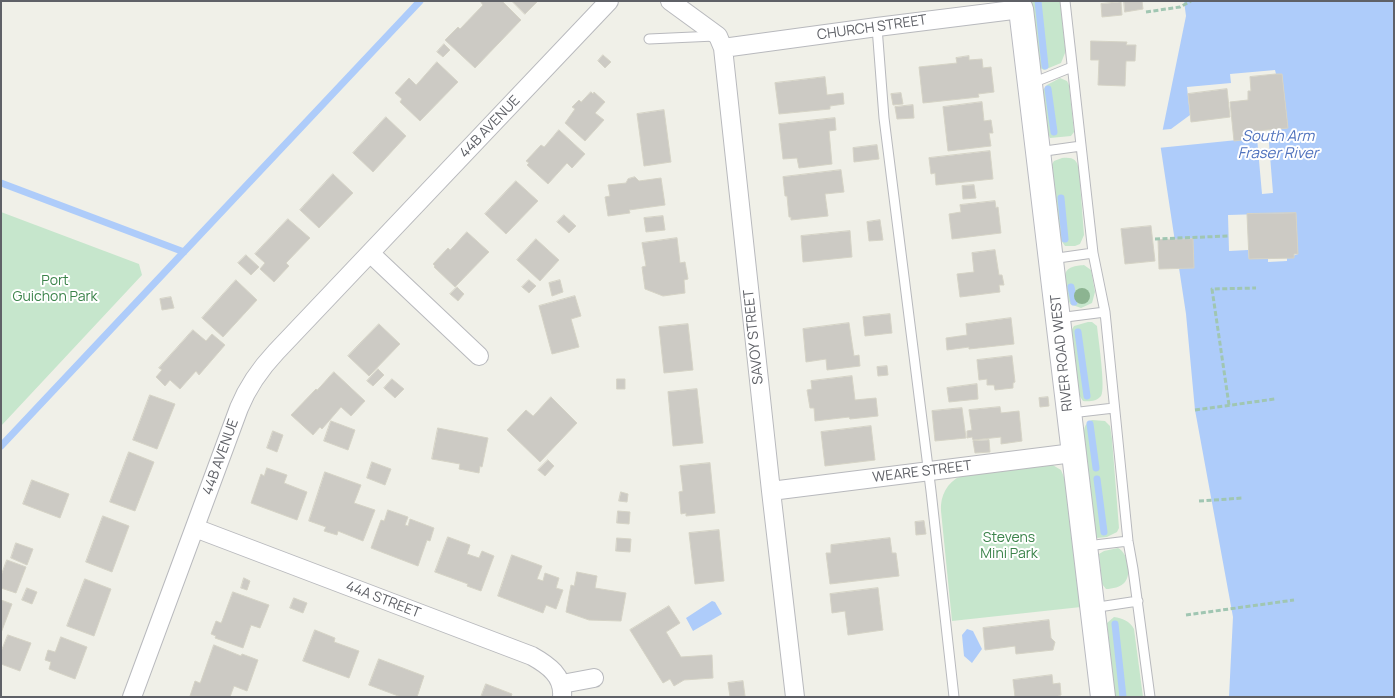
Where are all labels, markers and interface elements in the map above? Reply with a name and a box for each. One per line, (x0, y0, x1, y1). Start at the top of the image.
street label: CHURCH STREET (816, 12, 928, 44)
street label: 44B AVENUE (456, 92, 524, 162)
water label: South Arm Fraser River (1238, 128, 1318, 163)
park label: Port Guichon Park (13, 273, 97, 306)
street label: SAVOY STREET (741, 289, 767, 385)
street label: RIVER ROAD WEST (1048, 294, 1076, 412)
street label: 44B AVENUE (199, 417, 243, 497)
street label: WEARE STREET (872, 458, 972, 486)
park label: Stevens Mini Park (980, 530, 1038, 562)
street label: 44A STREET (343, 578, 423, 622)

